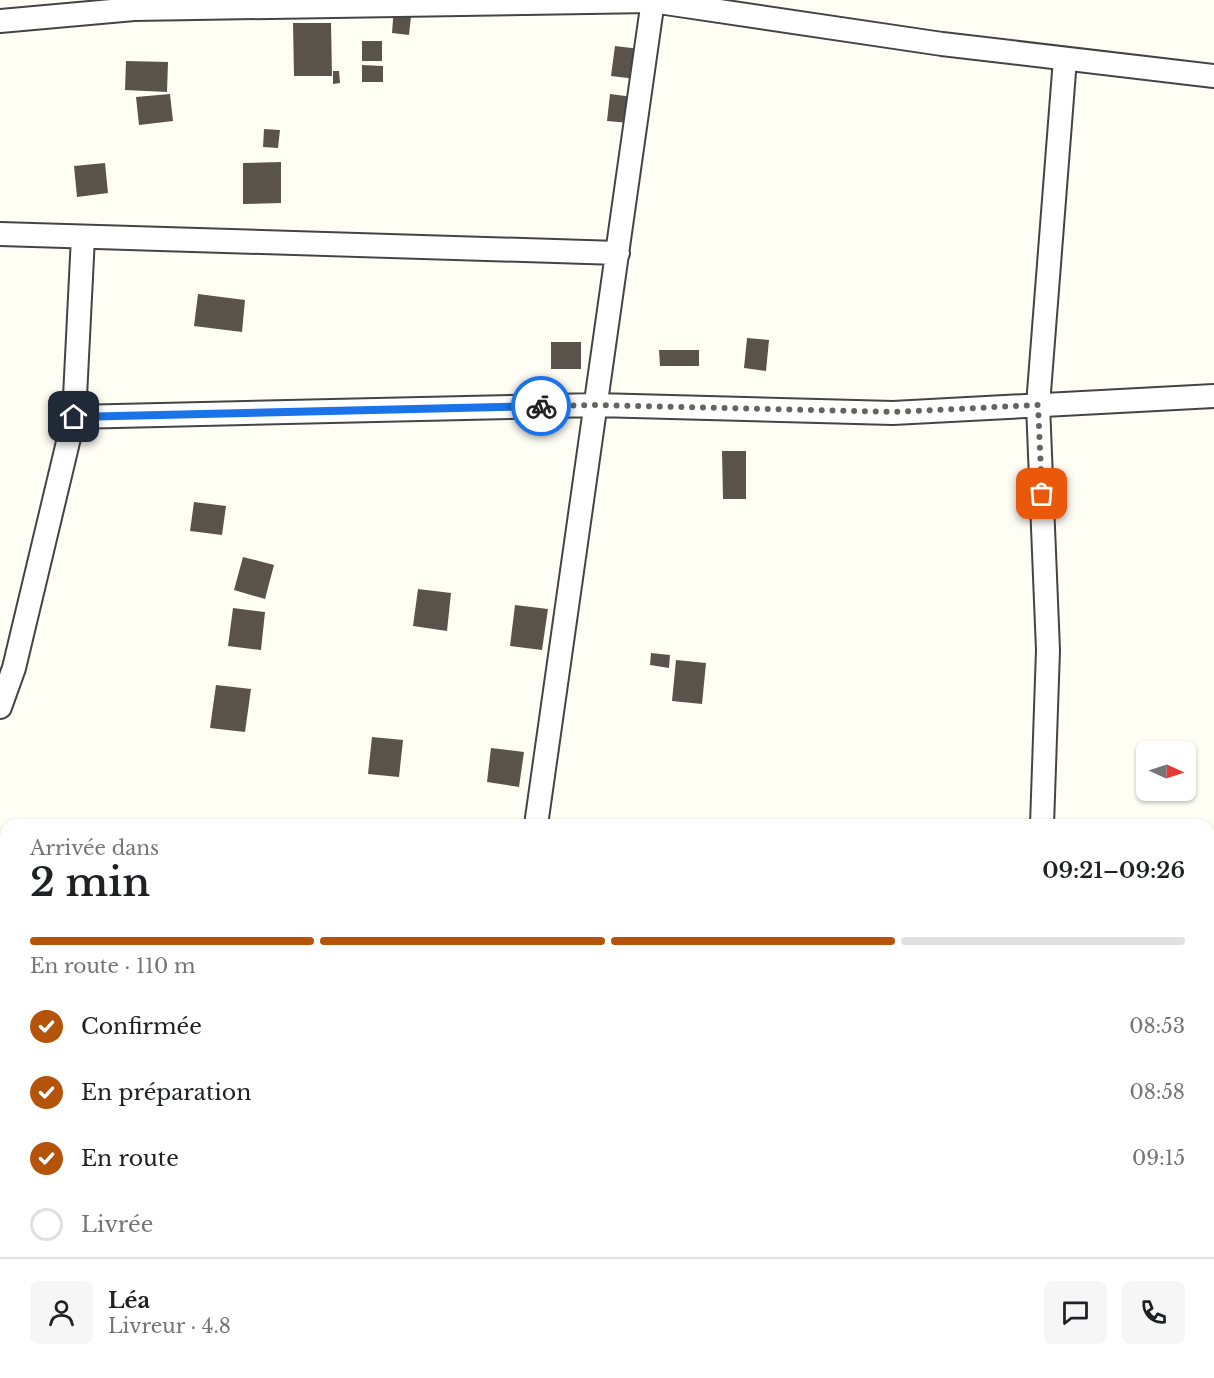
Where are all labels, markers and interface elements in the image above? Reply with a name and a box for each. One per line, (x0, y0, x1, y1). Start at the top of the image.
courier (511, 376, 571, 436)
icon: bike (525, 390, 558, 423)
pin (48, 391, 99, 442)
icon: home (57, 400, 90, 433)
pin (1016, 468, 1067, 519)
icon: bag (1025, 477, 1058, 510)
north arrow (1136, 741, 1196, 801)
map controls (1136, 741, 1196, 801)
text: Arrivée dans (30, 836, 159, 860)
text: 09:21–09:26 (1042, 857, 1185, 884)
text: 2 min (30, 858, 150, 907)
text: En route · 110 m (30, 954, 195, 978)
icon: check (30, 1010, 63, 1043)
text: Confirmée (81, 1013, 202, 1040)
text: 08:53 (1129, 1014, 1185, 1038)
icon: check (30, 1076, 63, 1109)
text: En préparation (81, 1079, 251, 1106)
text: 08:58 (1129, 1080, 1185, 1104)
icon: check (30, 1142, 63, 1175)
text: En route (81, 1145, 179, 1172)
text: 09:15 (1132, 1146, 1185, 1170)
text: Livrée (81, 1211, 153, 1238)
button: person (30, 1281, 93, 1344)
button: chat (1044, 1281, 1107, 1344)
button: phone (1122, 1281, 1185, 1344)
text: Léa (108, 1287, 150, 1314)
text: Livreur · 4.8 (108, 1314, 231, 1338)

